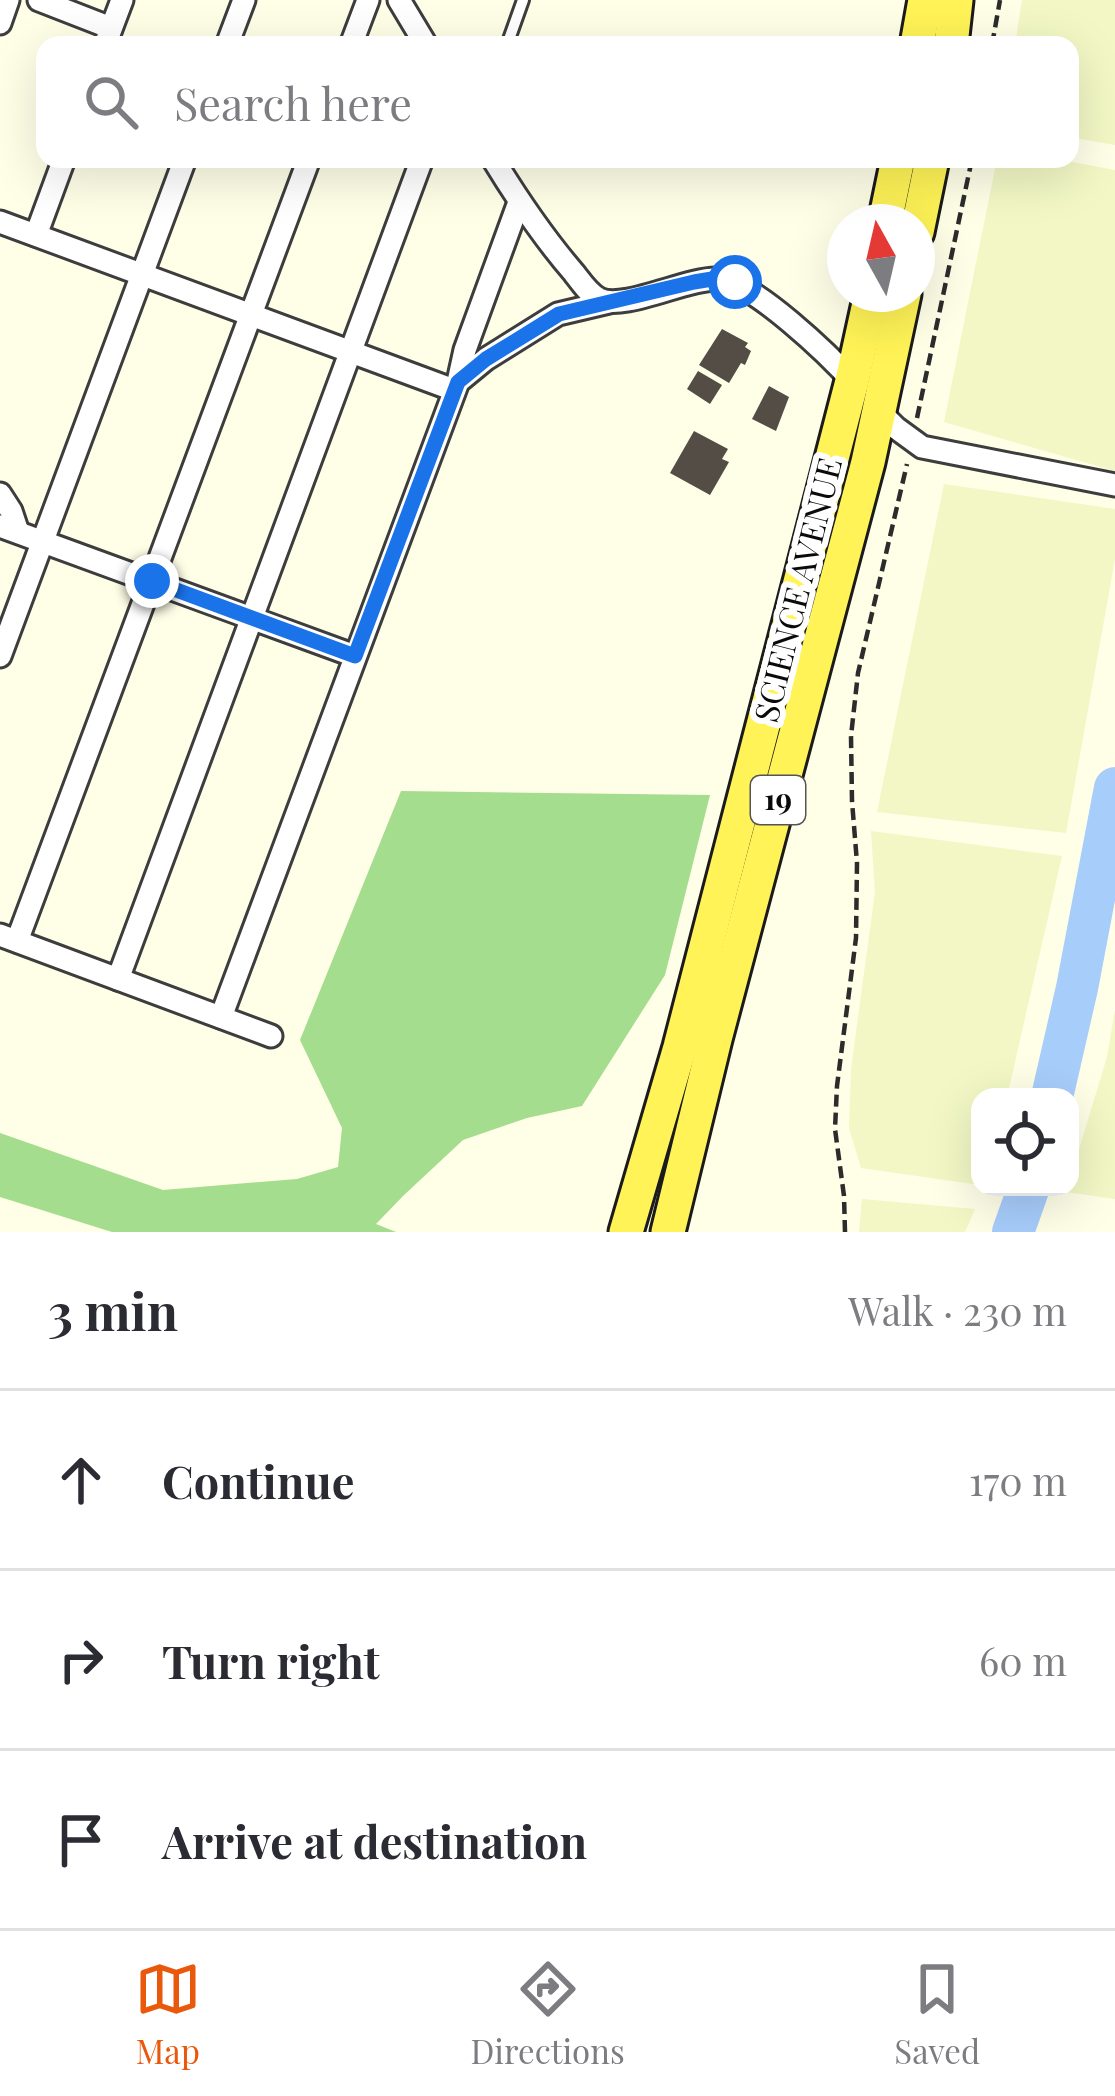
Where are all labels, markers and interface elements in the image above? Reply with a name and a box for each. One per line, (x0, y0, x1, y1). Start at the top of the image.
search box (36, 36, 1079, 168)
icon: search (78, 69, 144, 135)
text: Search here (174, 72, 412, 132)
north arrow (827, 204, 935, 312)
route start (708, 255, 762, 309)
street label: SCIENCE AVENUE (742, 453, 850, 726)
route end (125, 554, 179, 608)
road number: 19 (751, 776, 805, 824)
map controls (971, 1088, 1079, 1196)
button: locate (971, 1088, 1079, 1196)
text: 3 min (48, 1276, 178, 1344)
text: Walk · 230 m (848, 1284, 1067, 1336)
icon: ahead (48, 1447, 114, 1513)
text: Continue (162, 1450, 354, 1510)
text: 170 m (969, 1454, 1067, 1506)
icon: right (48, 1627, 114, 1693)
text: Turn right (162, 1630, 380, 1690)
text: 60 m (979, 1634, 1067, 1686)
icon: arrive (48, 1807, 114, 1873)
text: Arrive at destination (162, 1810, 587, 1870)
tab: Map (135, 1956, 201, 2072)
tab: Directions (470, 1956, 625, 2072)
tab: Saved (894, 1956, 980, 2072)

